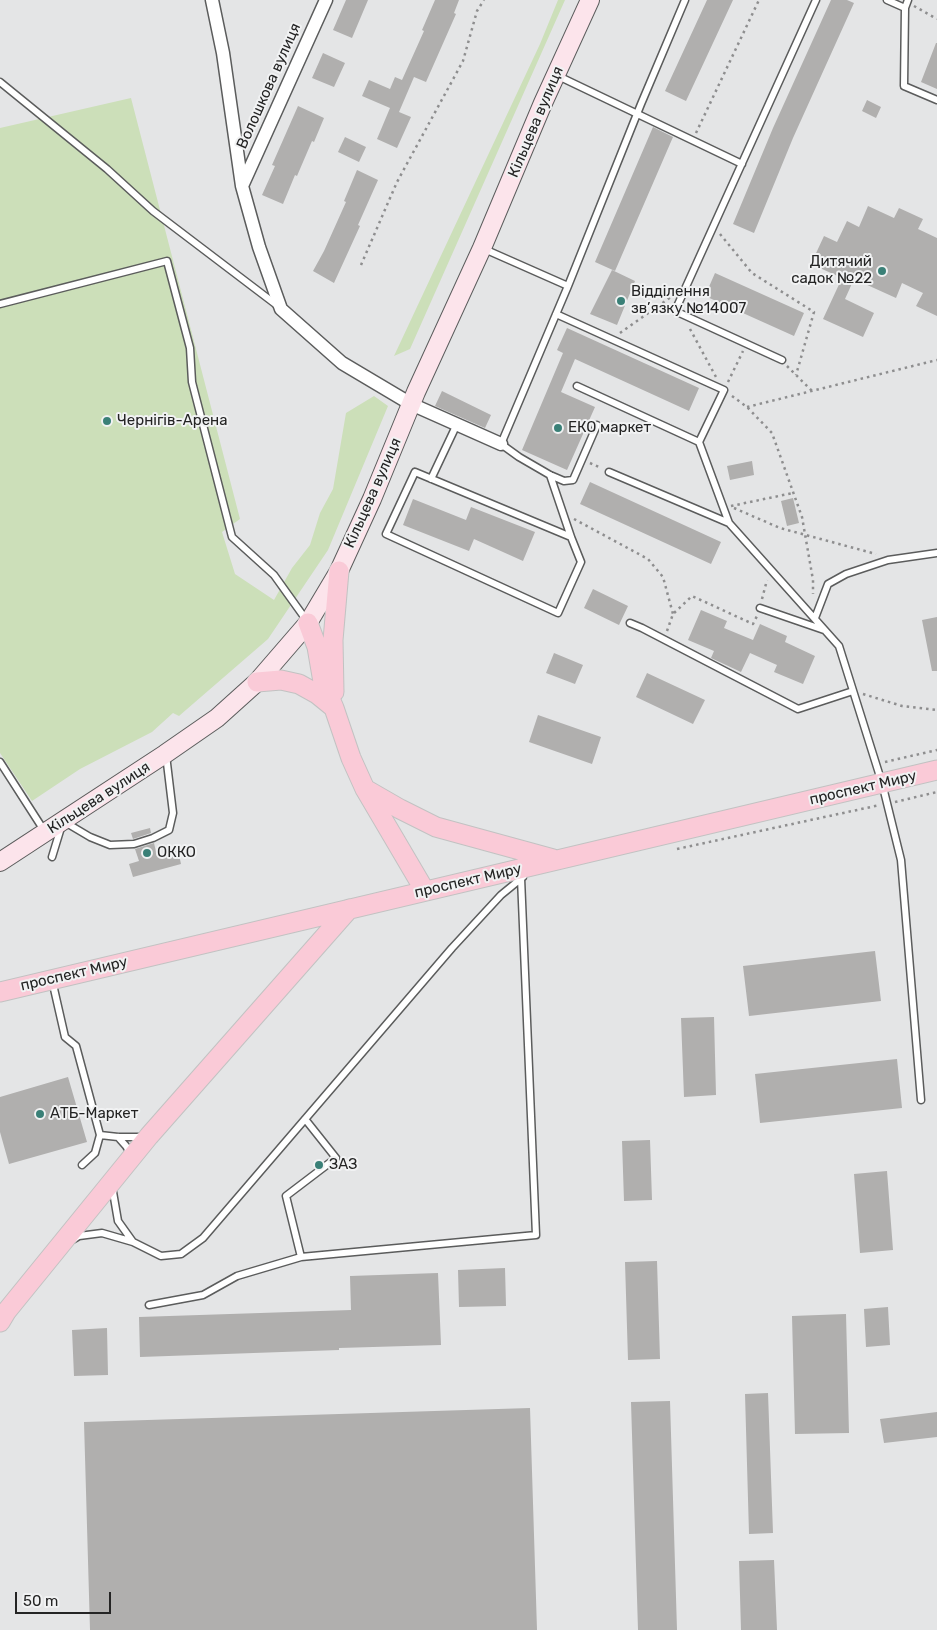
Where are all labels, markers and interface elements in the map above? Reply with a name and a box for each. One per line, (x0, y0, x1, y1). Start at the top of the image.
street label: Волошкова вулиця (233, 20, 305, 152)
street label: Кільцева вулиця (504, 64, 568, 180)
place label: Дитячий садок №22 (791, 253, 872, 288)
marker: Дитячий садок №22 (876, 265, 888, 277)
place label: Відділення зв’язку №14007 (631, 283, 746, 318)
marker: Відділення зв’язку №14007 (615, 295, 627, 307)
place label: Чернігів-Арена (117, 412, 227, 430)
marker: Чернігів-Арена (101, 415, 113, 427)
place label: ЕКО маркет (568, 419, 651, 437)
marker: ЕКО маркет (552, 422, 564, 434)
street label: Кільцева вулиця (341, 435, 405, 551)
street label: Кільцева вулиця (44, 758, 154, 838)
street label: проспект Миру (808, 767, 918, 809)
place label: ОККО (157, 844, 196, 862)
marker: ОККО (141, 847, 153, 859)
street label: проспект Миру (413, 860, 523, 902)
street label: проспект Миру (19, 953, 129, 995)
place label: АТБ-Маркет (50, 1105, 138, 1123)
marker: АТБ-Маркет (34, 1108, 46, 1120)
place label: ЗАЗ (329, 1156, 358, 1174)
marker: ЗАЗ (313, 1159, 325, 1171)
scale bar (18, 1582, 114, 1614)
text: 50 m (23, 1592, 58, 1610)

